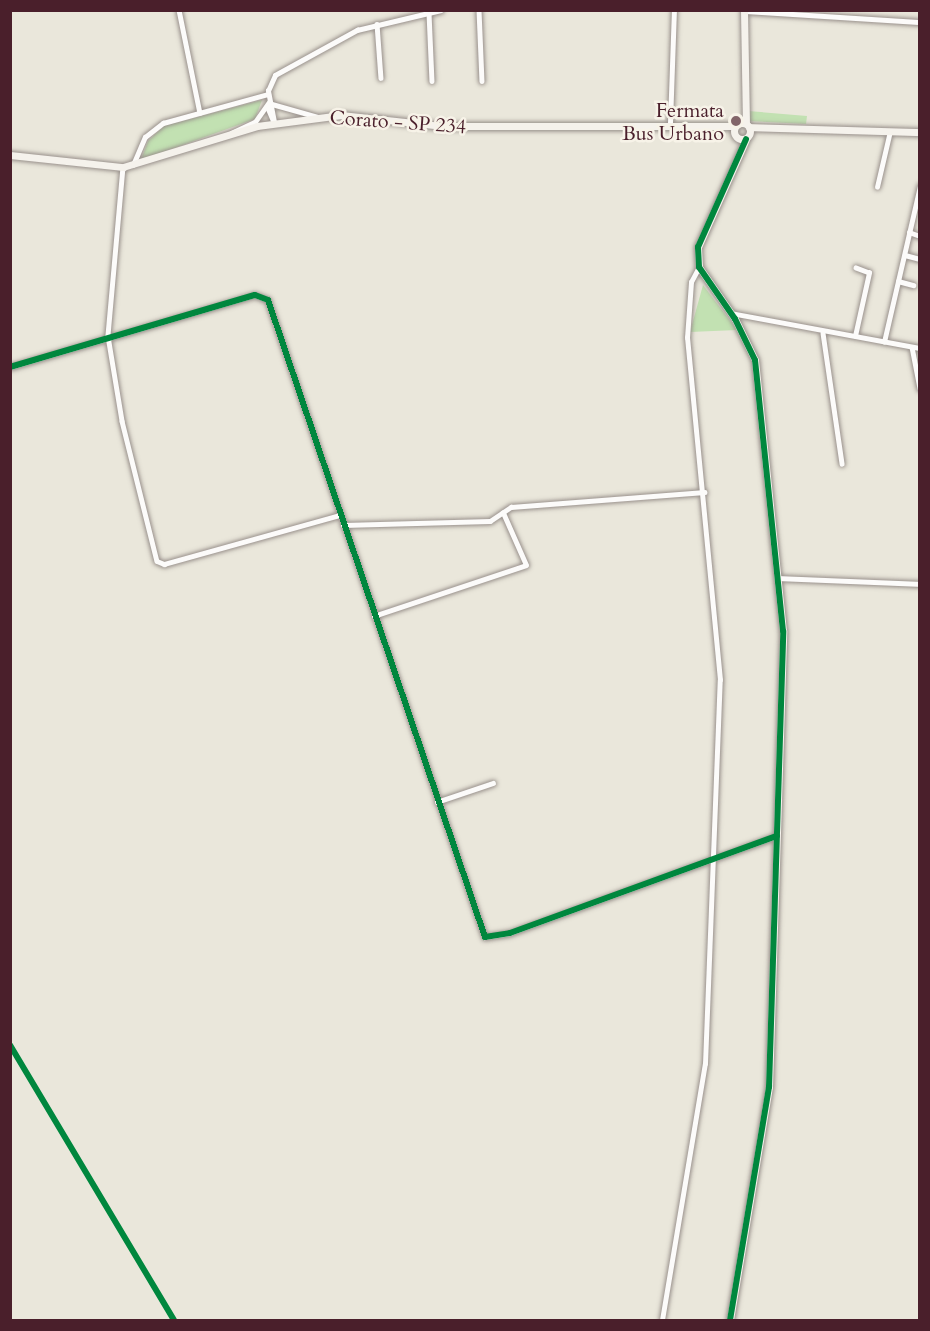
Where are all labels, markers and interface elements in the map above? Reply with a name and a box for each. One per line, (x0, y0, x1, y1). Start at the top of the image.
place label: Fermata Bus Urbano (622, 98, 724, 145)
street label: Corato - SP 234 (329, 105, 467, 139)
marker: Fermata Bus Urbano (729, 114, 743, 128)

